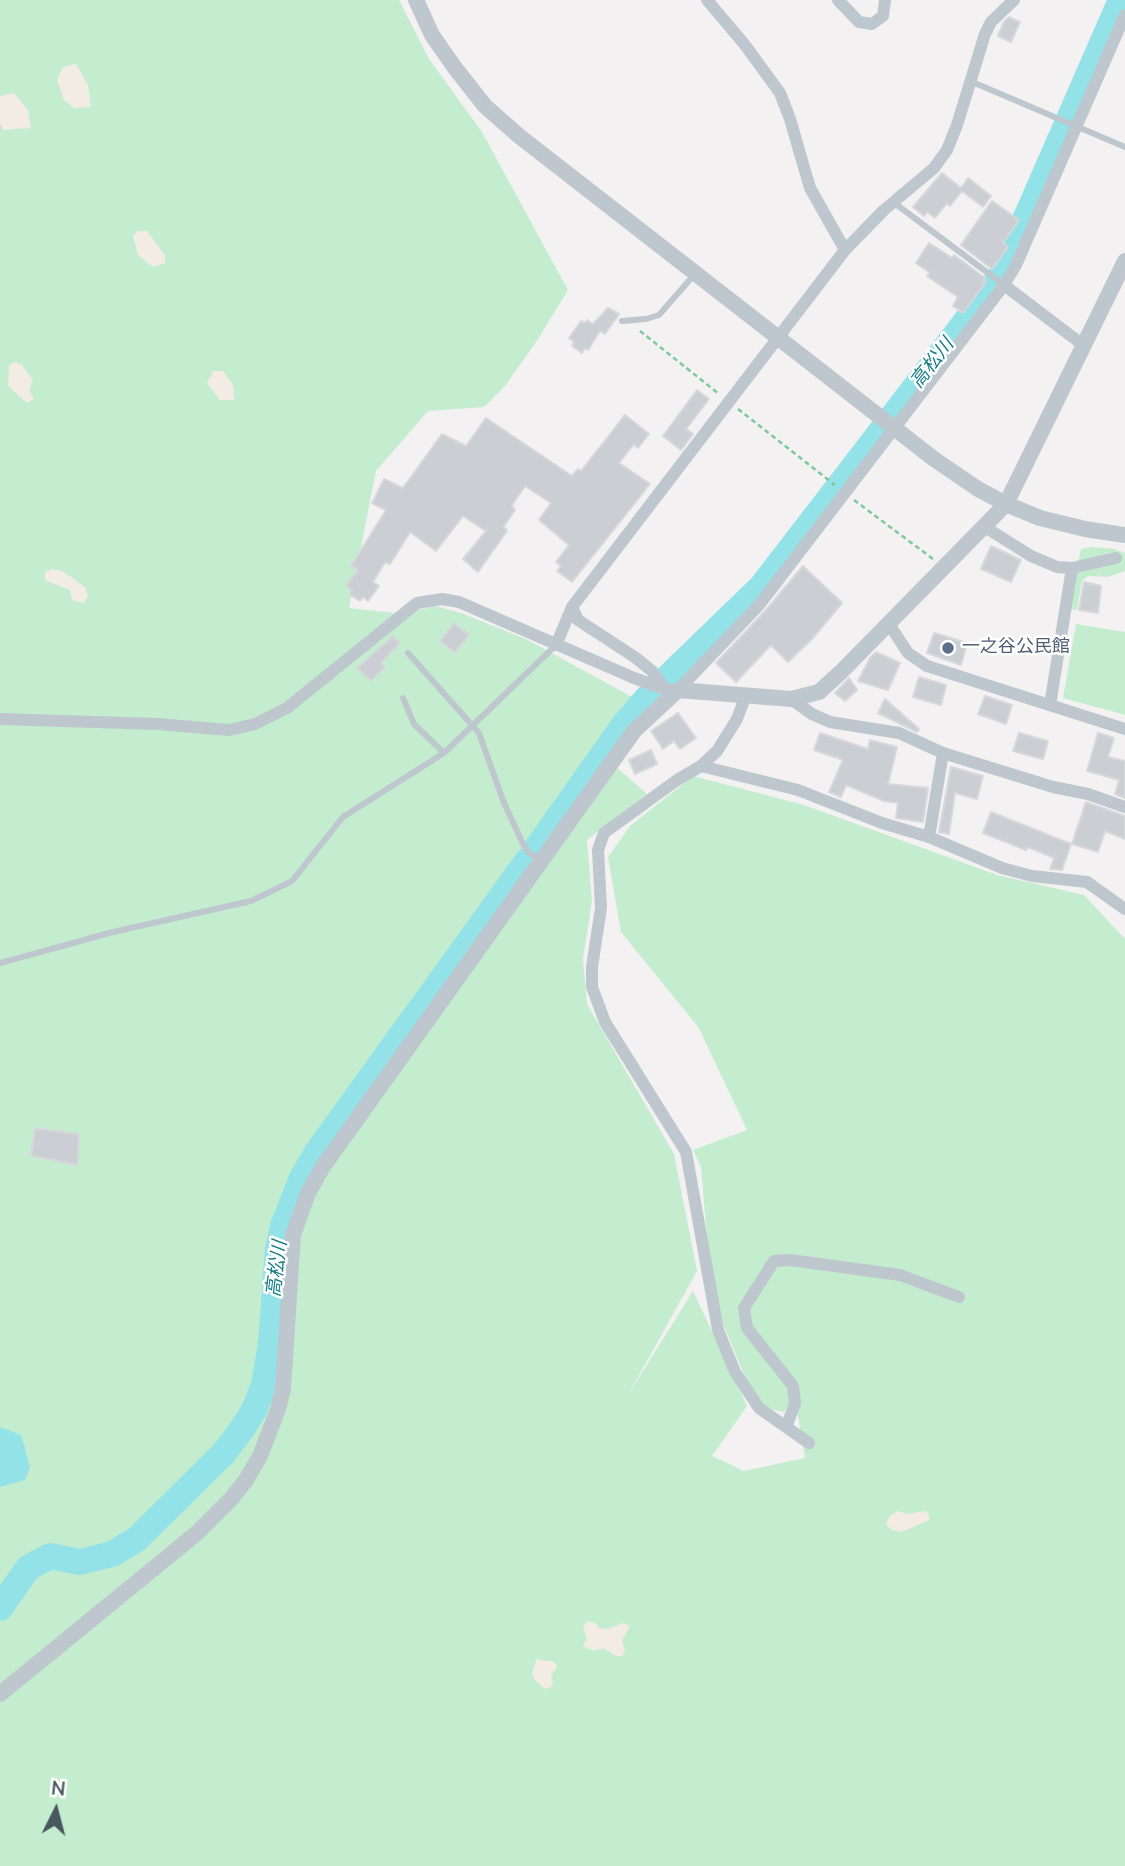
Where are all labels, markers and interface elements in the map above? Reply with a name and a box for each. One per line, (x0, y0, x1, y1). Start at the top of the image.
water label: 高松川 (906, 335, 960, 393)
place label: 一之谷公民館 (962, 637, 1070, 659)
marker: 一之谷公民館 (940, 640, 956, 656)
water label: 高松川 (263, 1239, 293, 1299)
north arrow (21, 1775, 91, 1845)
text: N (50, 1775, 67, 1803)

